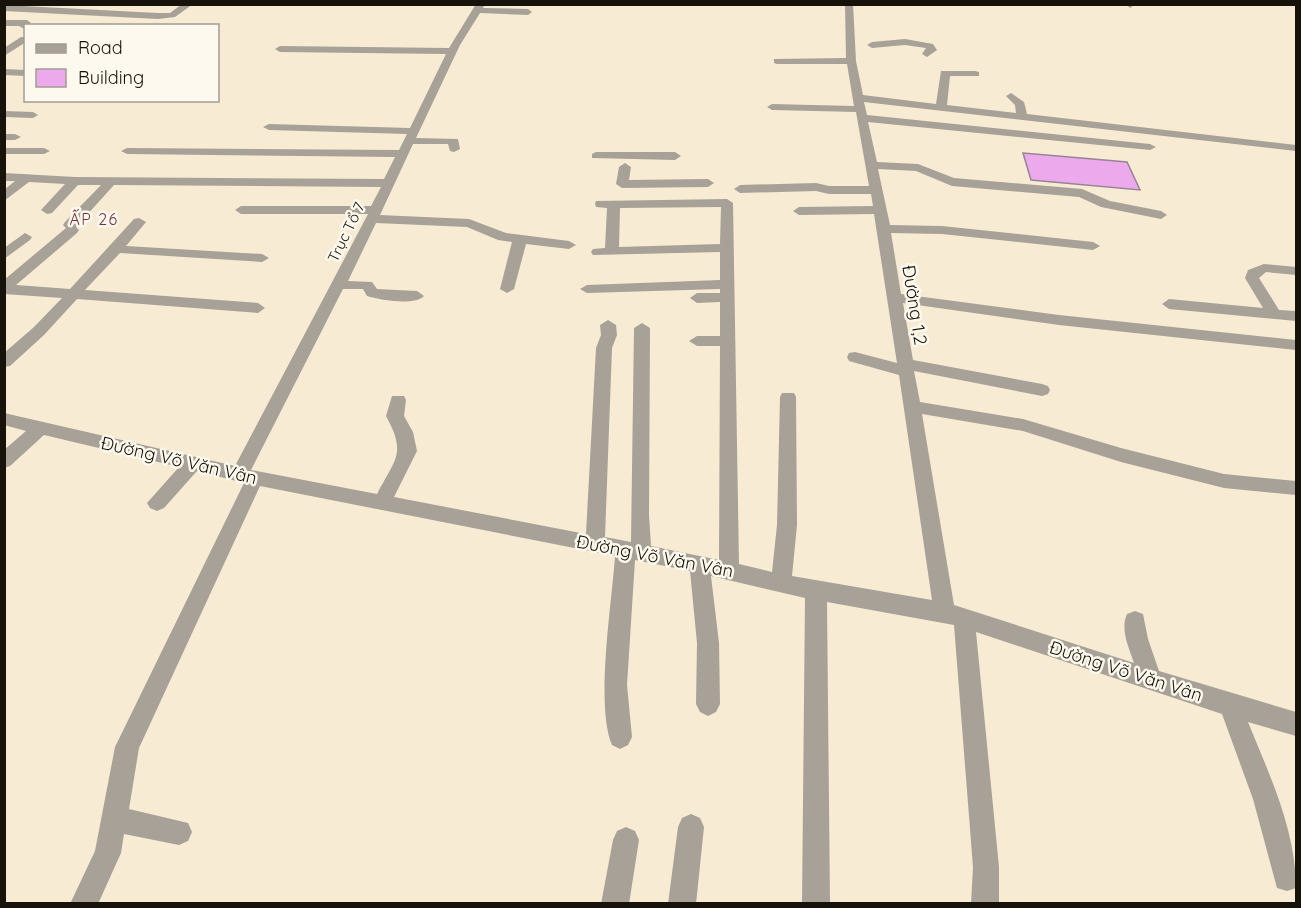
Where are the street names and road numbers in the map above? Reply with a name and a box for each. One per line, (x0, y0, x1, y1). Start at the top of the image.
street label: Trục Tổ 7 (323, 199, 369, 265)
street label: Đường 1,2 (897, 263, 933, 347)
street label: Đường Võ Văn Vân (99, 431, 259, 489)
street label: Đường Võ Văn Vân (575, 530, 735, 582)
street label: Đường Võ Văn Vân (1047, 635, 1205, 707)

